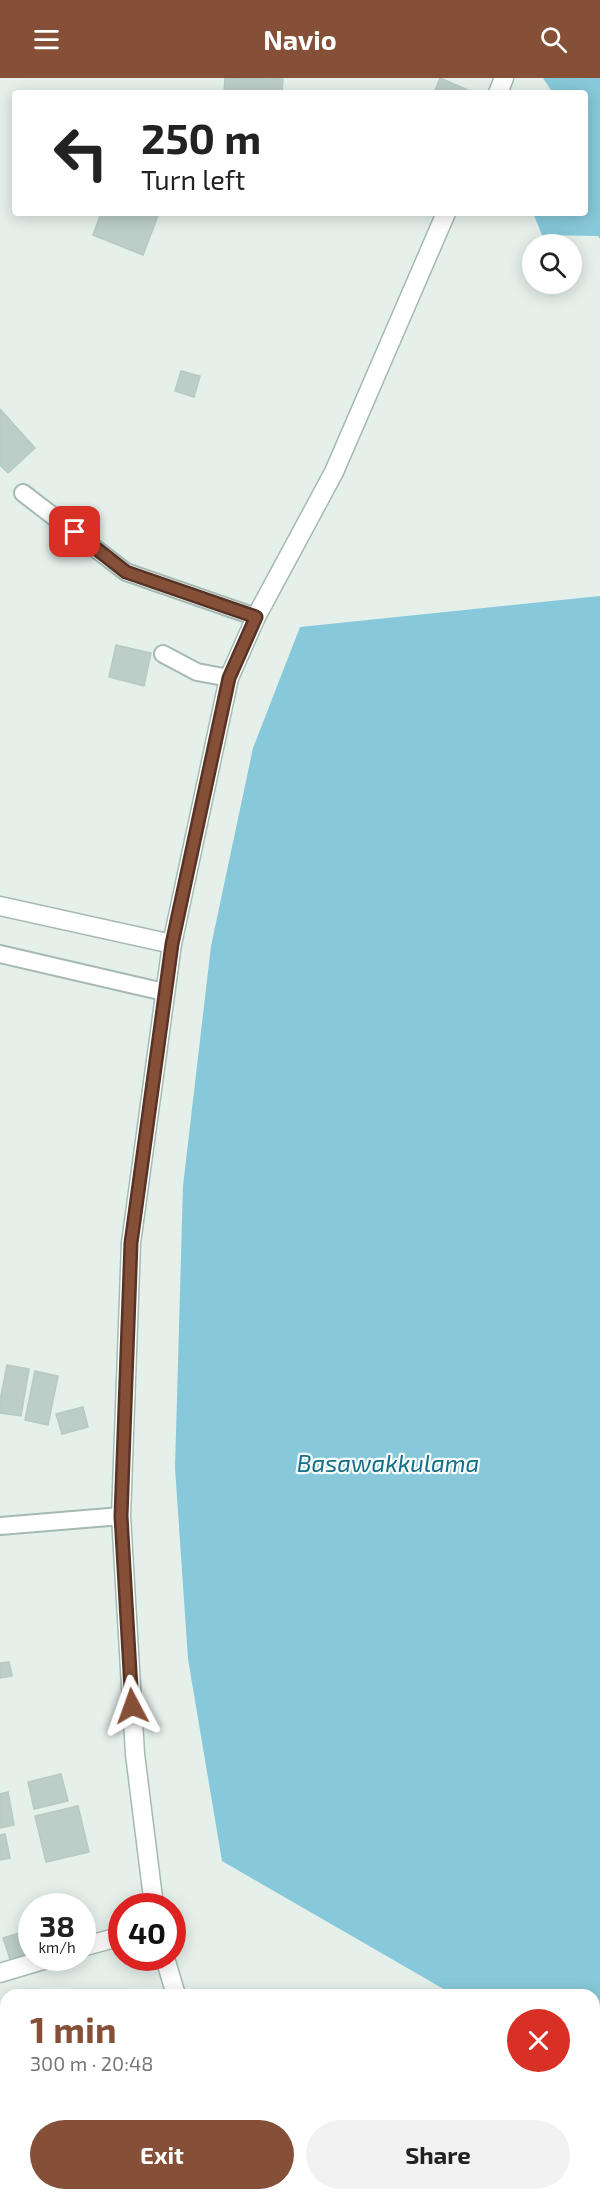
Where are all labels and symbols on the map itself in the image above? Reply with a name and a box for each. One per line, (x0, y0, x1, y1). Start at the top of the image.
pin (49, 506, 100, 557)
water label: Basawakkulama (297, 1448, 479, 1477)
position arrow (100, 1674, 164, 1738)
speed limit sign: 40 (108, 1893, 186, 1971)

